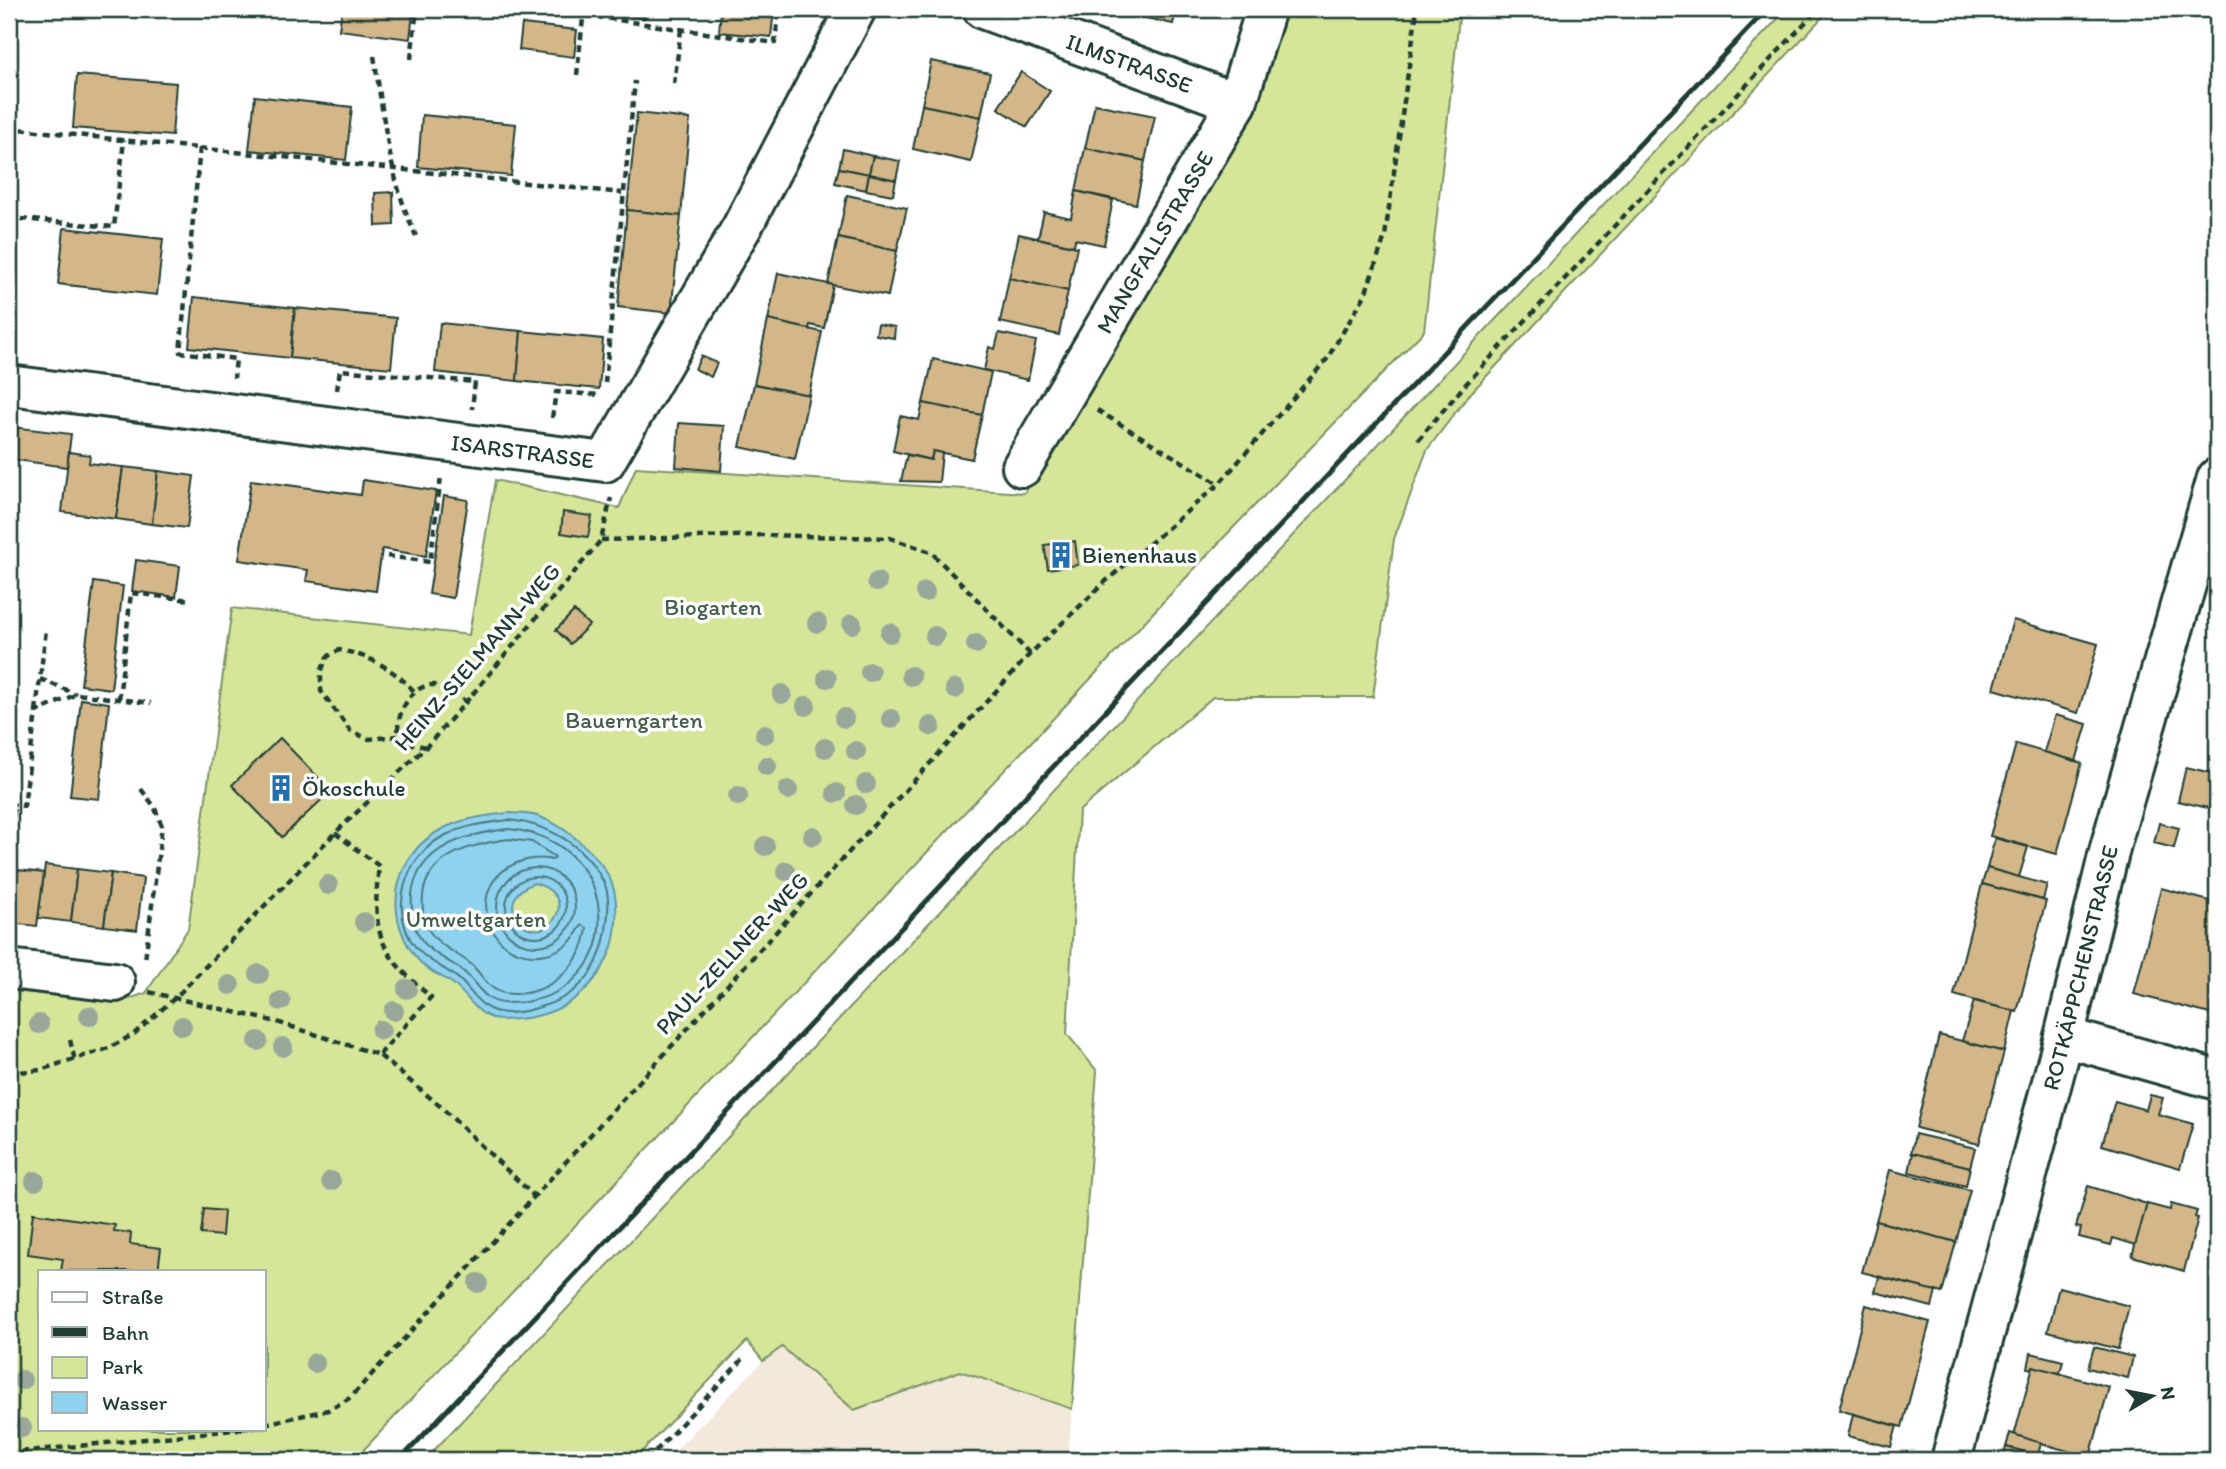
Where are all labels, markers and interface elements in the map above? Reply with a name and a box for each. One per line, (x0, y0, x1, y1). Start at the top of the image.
street label: ILMSTRASSE (1062, 27, 1196, 99)
street label: MANGFALLSTRASSE (1090, 146, 1220, 339)
street label: ISARSTRASSE (450, 428, 596, 474)
building icon: Bienenhaus (1046, 540, 1076, 570)
place label: Bienenhaus (1082, 541, 1197, 569)
street label: HEINZ-SIELMANN-WEG (388, 557, 566, 757)
park label: Biogarten (664, 593, 762, 621)
park label: Bauerngarten (565, 706, 703, 734)
building icon: Ökoschule (266, 773, 296, 803)
place label: Ökoschule (302, 774, 406, 802)
street label: ROTKÄPPCHENSTRASSE (2036, 842, 2124, 1093)
street label: PAUL-ZELLNER-WEG (649, 866, 815, 1040)
park label: Umweltgarten (406, 905, 546, 933)
legend (38, 1270, 266, 1430)
text: Straße (102, 1284, 163, 1309)
text: Bahn (102, 1320, 149, 1345)
text: Park (102, 1354, 144, 1379)
north arrow (2118, 1360, 2188, 1430)
text: N (2156, 1385, 2181, 1401)
text: Wasser (102, 1390, 168, 1415)

